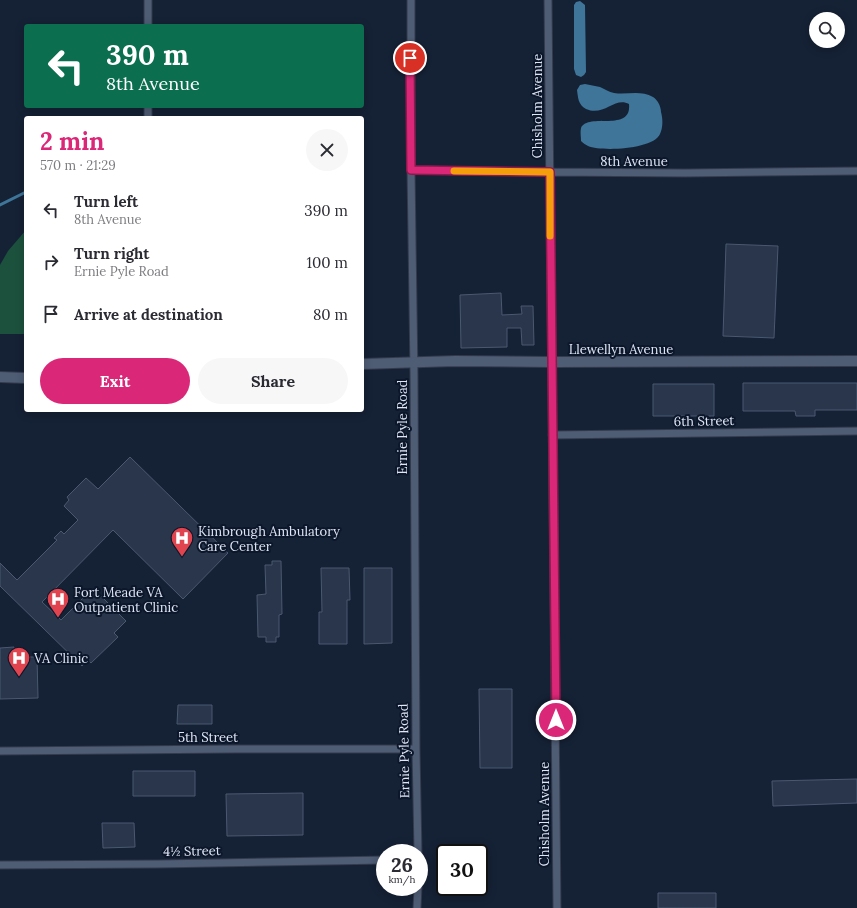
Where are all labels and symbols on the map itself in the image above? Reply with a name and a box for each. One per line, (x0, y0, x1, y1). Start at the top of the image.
pin (393, 41, 427, 75)
street label: Chisholm Avenue (529, 54, 546, 158)
street label: 8th Avenue (600, 153, 668, 170)
street label: Llewellyn Avenue (569, 341, 673, 358)
street label: Ernie Pyle Road (394, 379, 411, 474)
street label: 6th Street (674, 412, 734, 430)
place label: Kimbrough Ambulatory Care Center (198, 523, 340, 555)
hospital icon: Kimbrough Ambulatory Care Center (169, 525, 195, 558)
place label: Fort Meade VA Outpatient Clinic (74, 584, 178, 616)
hospital icon: Fort Meade VA Outpatient Clinic (45, 586, 71, 619)
hospital icon: VA Clinic (6, 645, 32, 678)
place label: VA Clinic (33, 650, 88, 667)
position arrow (535, 699, 577, 741)
street label: Ernie Pyle Road (395, 703, 413, 799)
street label: 5th Street (178, 729, 238, 746)
street label: Chisholm Avenue (536, 762, 553, 866)
street label: 4½ Street (163, 842, 221, 860)
speed limit sign: 30 (436, 844, 488, 896)

